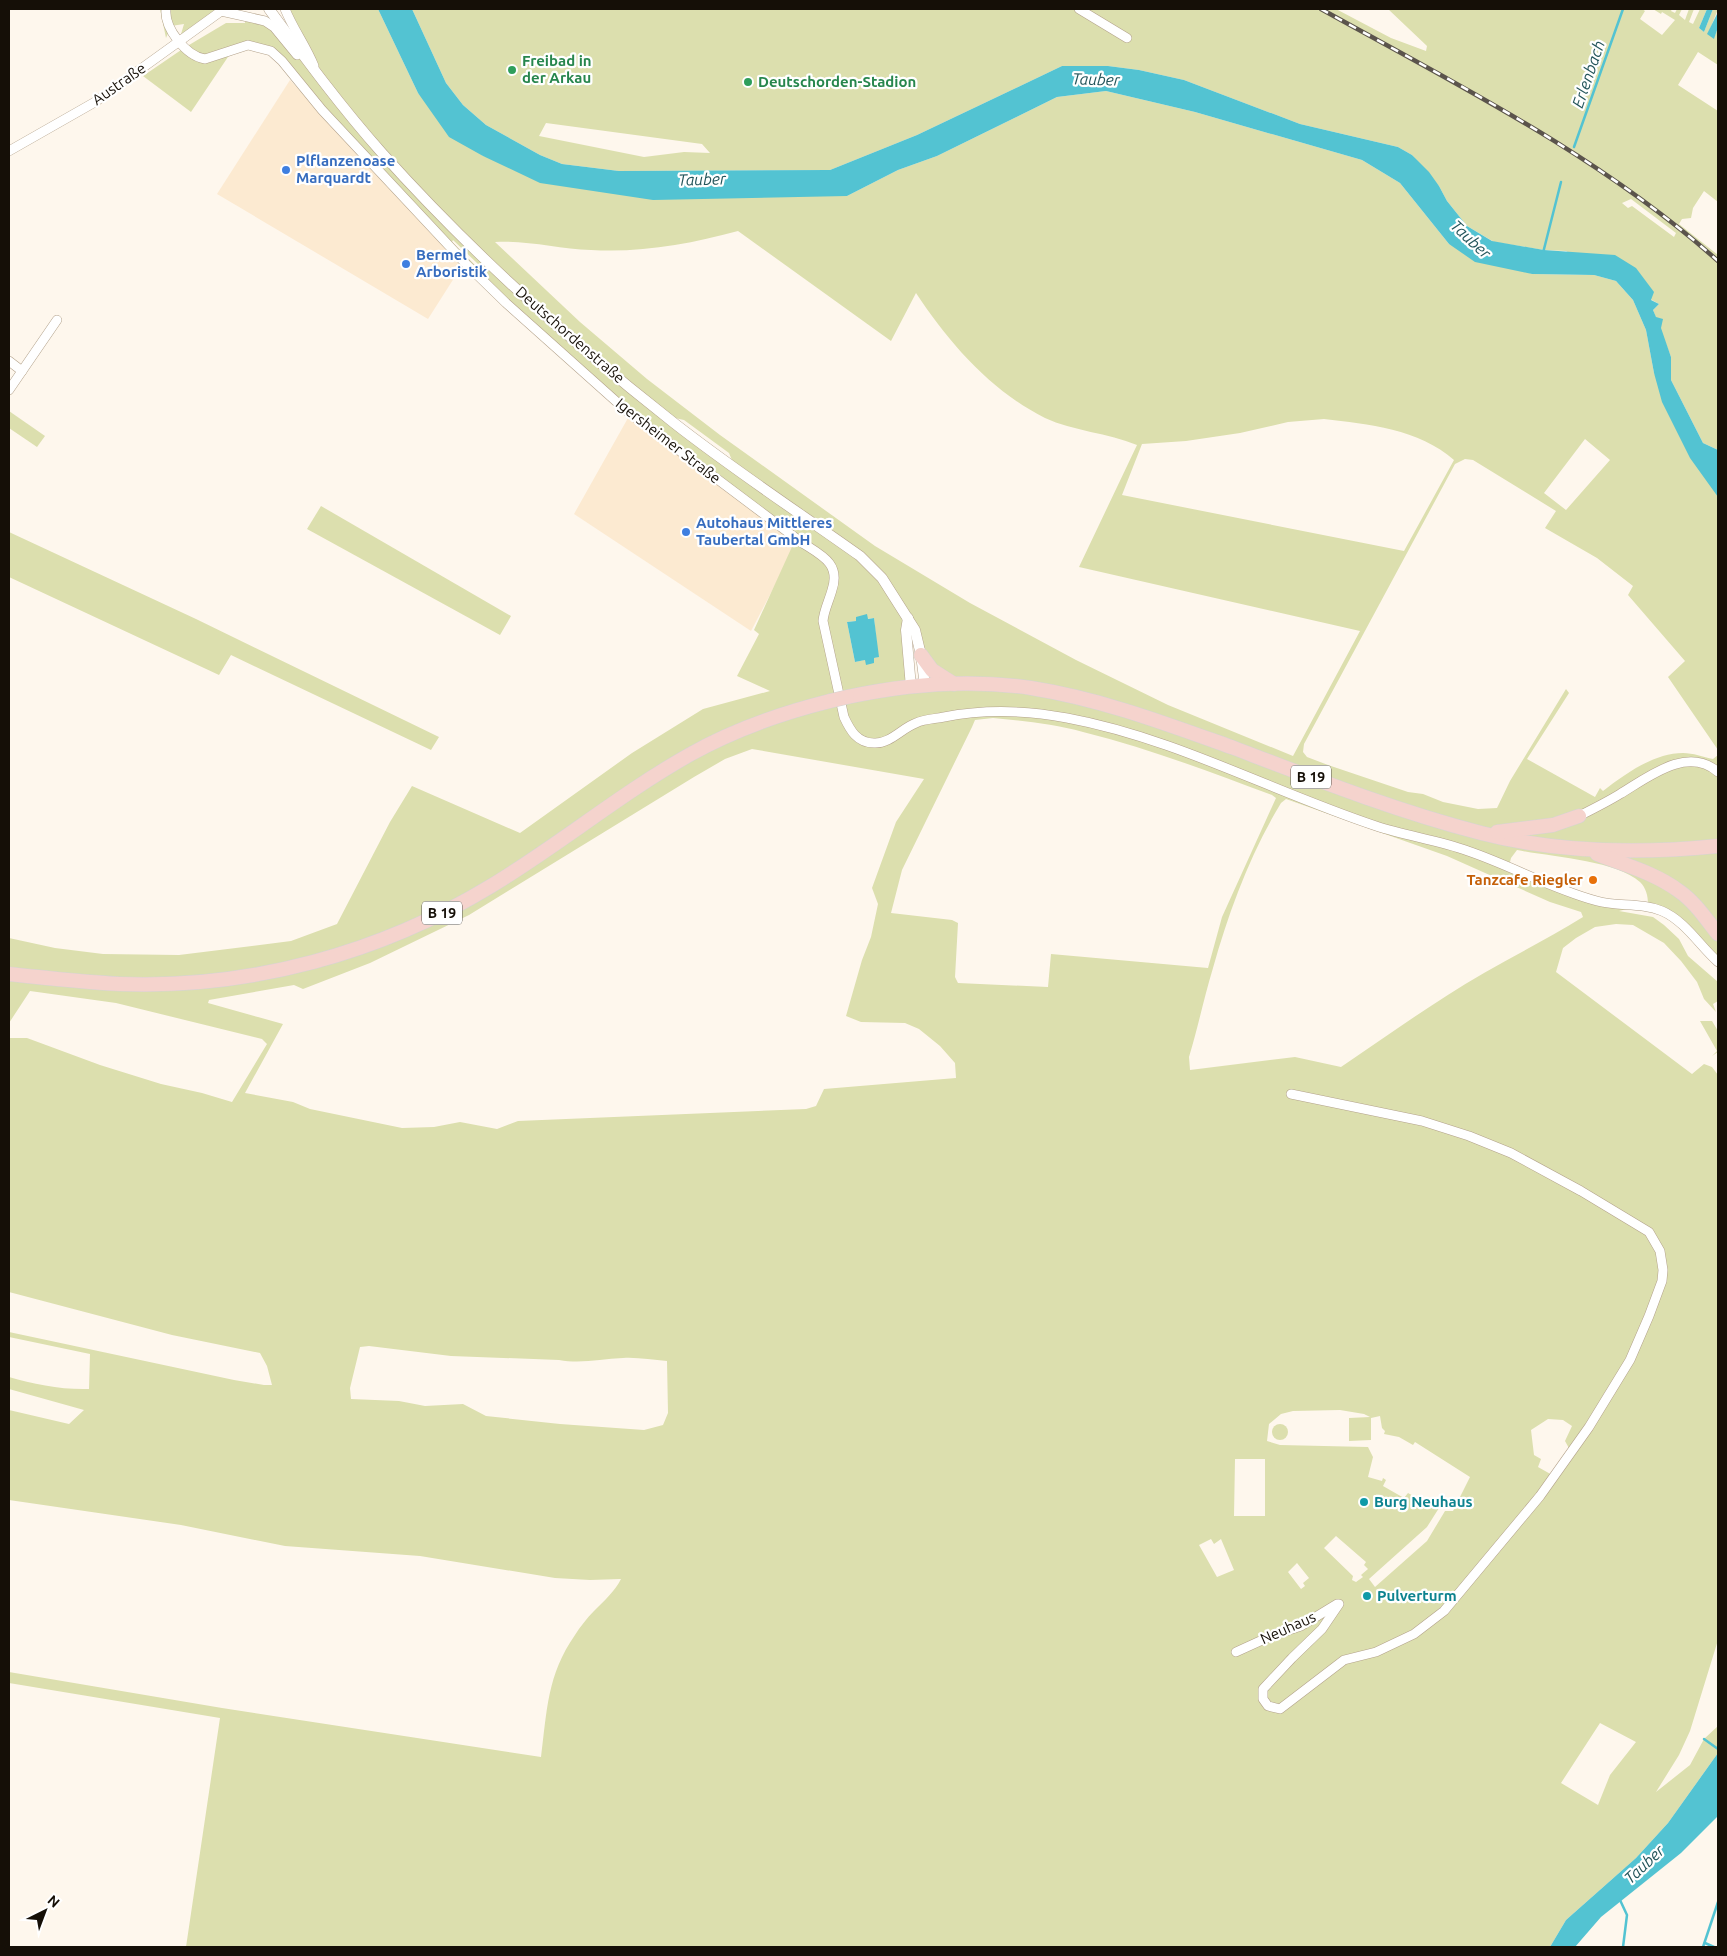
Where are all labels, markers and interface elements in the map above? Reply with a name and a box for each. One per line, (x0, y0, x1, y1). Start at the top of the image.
water label: Erlenbach (1568, 38, 1608, 110)
place label: Freibad in der Arkau (522, 52, 592, 86)
street label: Austraße (89, 59, 149, 108)
marker: Freibad in der Arkau (506, 64, 518, 76)
water label: Tauber (1072, 69, 1121, 89)
place label: Deutschorden-Stadion (758, 73, 916, 90)
marker: Deutschorden-Stadion (742, 76, 754, 88)
place label: Plflanzenoase Marquardt (296, 152, 395, 186)
marker: Plflanzenoase Marquardt (280, 164, 292, 176)
water label: Tauber (678, 169, 727, 189)
water label: Tauber (1447, 216, 1495, 262)
place label: Bermel Arboristik (416, 246, 488, 280)
marker: Bermel Arboristik (400, 258, 412, 270)
street label: Deutschordenstraße (512, 283, 628, 386)
street label: Igersheimer Straße (613, 394, 724, 487)
place label: Autohaus Mittleres Taubertal GmbH (696, 514, 832, 548)
marker: Autohaus Mittleres Taubertal GmbH (680, 526, 692, 538)
road number: B 19 (1291, 766, 1331, 789)
place label: Tanzcafe Riegler (1467, 871, 1584, 888)
marker: Tanzcafe Riegler (1587, 874, 1599, 886)
road number: B 19 (422, 901, 462, 924)
place label: Burg Neuhaus (1374, 1493, 1473, 1510)
marker: Burg Neuhaus (1358, 1496, 1370, 1508)
place label: Pulverturm (1377, 1587, 1457, 1604)
marker: Pulverturm (1361, 1590, 1373, 1602)
street label: Neuhaus (1257, 1608, 1318, 1647)
water label: Tauber (1620, 1841, 1668, 1887)
north arrow (20, 1886, 70, 1936)
text: N (44, 1892, 63, 1911)

